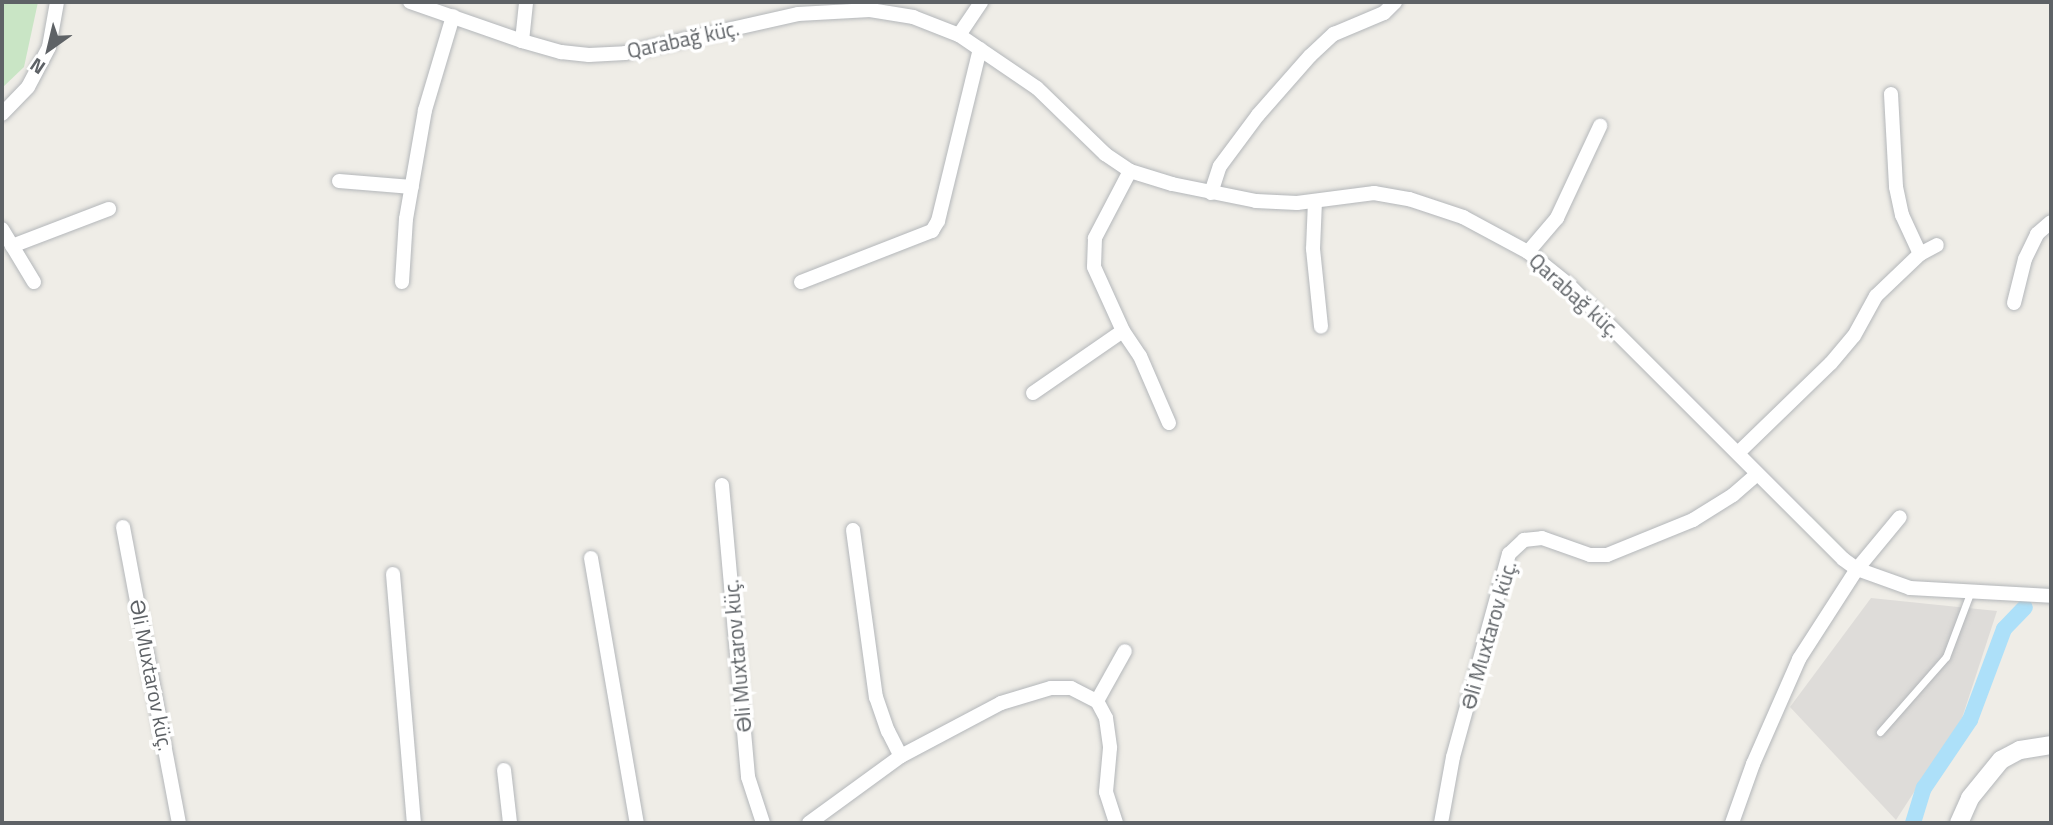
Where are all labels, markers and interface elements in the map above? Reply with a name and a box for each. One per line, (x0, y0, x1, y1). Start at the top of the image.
north arrow (14, 14, 84, 84)
street label: Qarabağ küç. (625, 15, 741, 63)
text: N (23, 51, 51, 83)
street label: Qarabağ küç. (1524, 247, 1626, 343)
street label: Əli Muxtarov küç. (1455, 558, 1521, 712)
street label: Əli Muxtarov küç. (718, 578, 756, 734)
street label: Əli Muxtarov küç. (125, 597, 179, 753)

